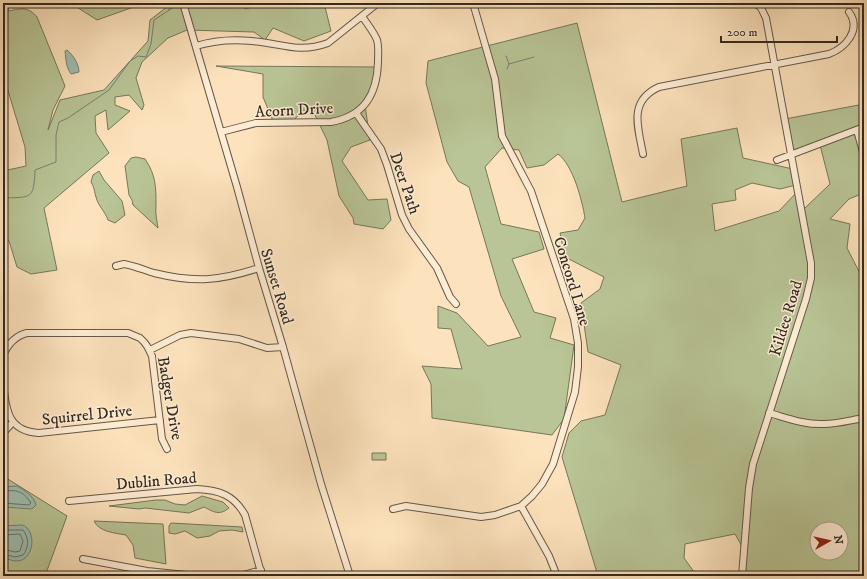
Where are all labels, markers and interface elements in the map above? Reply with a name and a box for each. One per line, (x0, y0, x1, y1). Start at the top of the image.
scale bar (721, 18, 837, 44)
text: 200 m (727, 25, 757, 40)
street label: Acorn Drive (254, 98, 334, 122)
street label: Deer Path (385, 150, 425, 217)
street label: Concord Lane (549, 234, 595, 329)
street label: Sunset Road (256, 246, 298, 327)
street label: Kildee Road (765, 278, 807, 358)
street label: Badger Drive (153, 355, 187, 442)
street label: Squirrel Drive (41, 400, 134, 430)
street label: Dublin Road (115, 468, 197, 494)
north arrow (809, 521, 849, 561)
text: N (830, 534, 845, 545)

